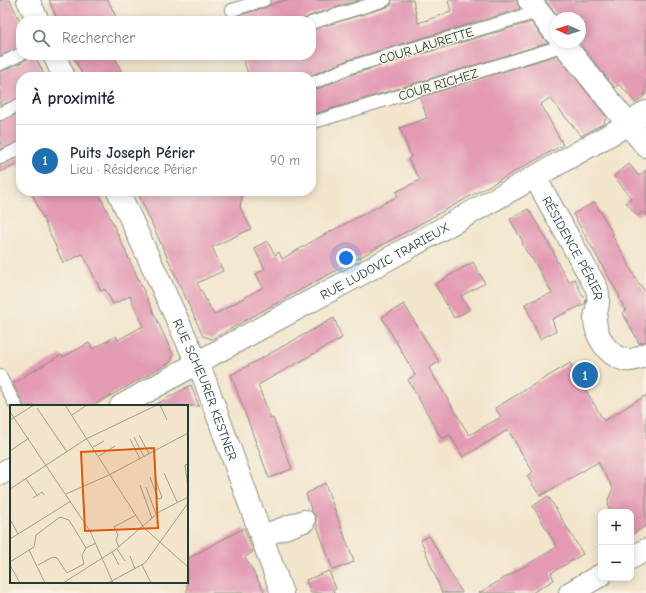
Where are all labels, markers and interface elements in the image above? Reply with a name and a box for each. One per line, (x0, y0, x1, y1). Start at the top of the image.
north arrow (550, 12, 586, 48)
search box (16, 16, 316, 60)
street label: COUR LAURETTE (377, 24, 475, 67)
icon: search (30, 27, 52, 49)
text: Rechercher (62, 29, 135, 47)
street label: COUR RICHEZ (396, 65, 480, 104)
text: À proximité (32, 89, 115, 108)
text: Puits Joseph Périer (70, 144, 195, 162)
text: 1 (42, 153, 48, 168)
text: 90 m (270, 153, 300, 168)
text: Lieu · Résidence Périer (70, 162, 197, 177)
street label: RÉSIDENCE PÉRIER (539, 194, 606, 301)
street label: RUE LUDOVIC TRARIEUX (318, 219, 452, 303)
your location (336, 248, 356, 268)
street label: RUE SCHEURER KESTNER (170, 317, 240, 463)
pin: 1 (572, 360, 598, 390)
inset map (10, 405, 188, 583)
map controls (598, 509, 634, 581)
button: + (598, 509, 634, 545)
button: − (598, 545, 634, 581)

